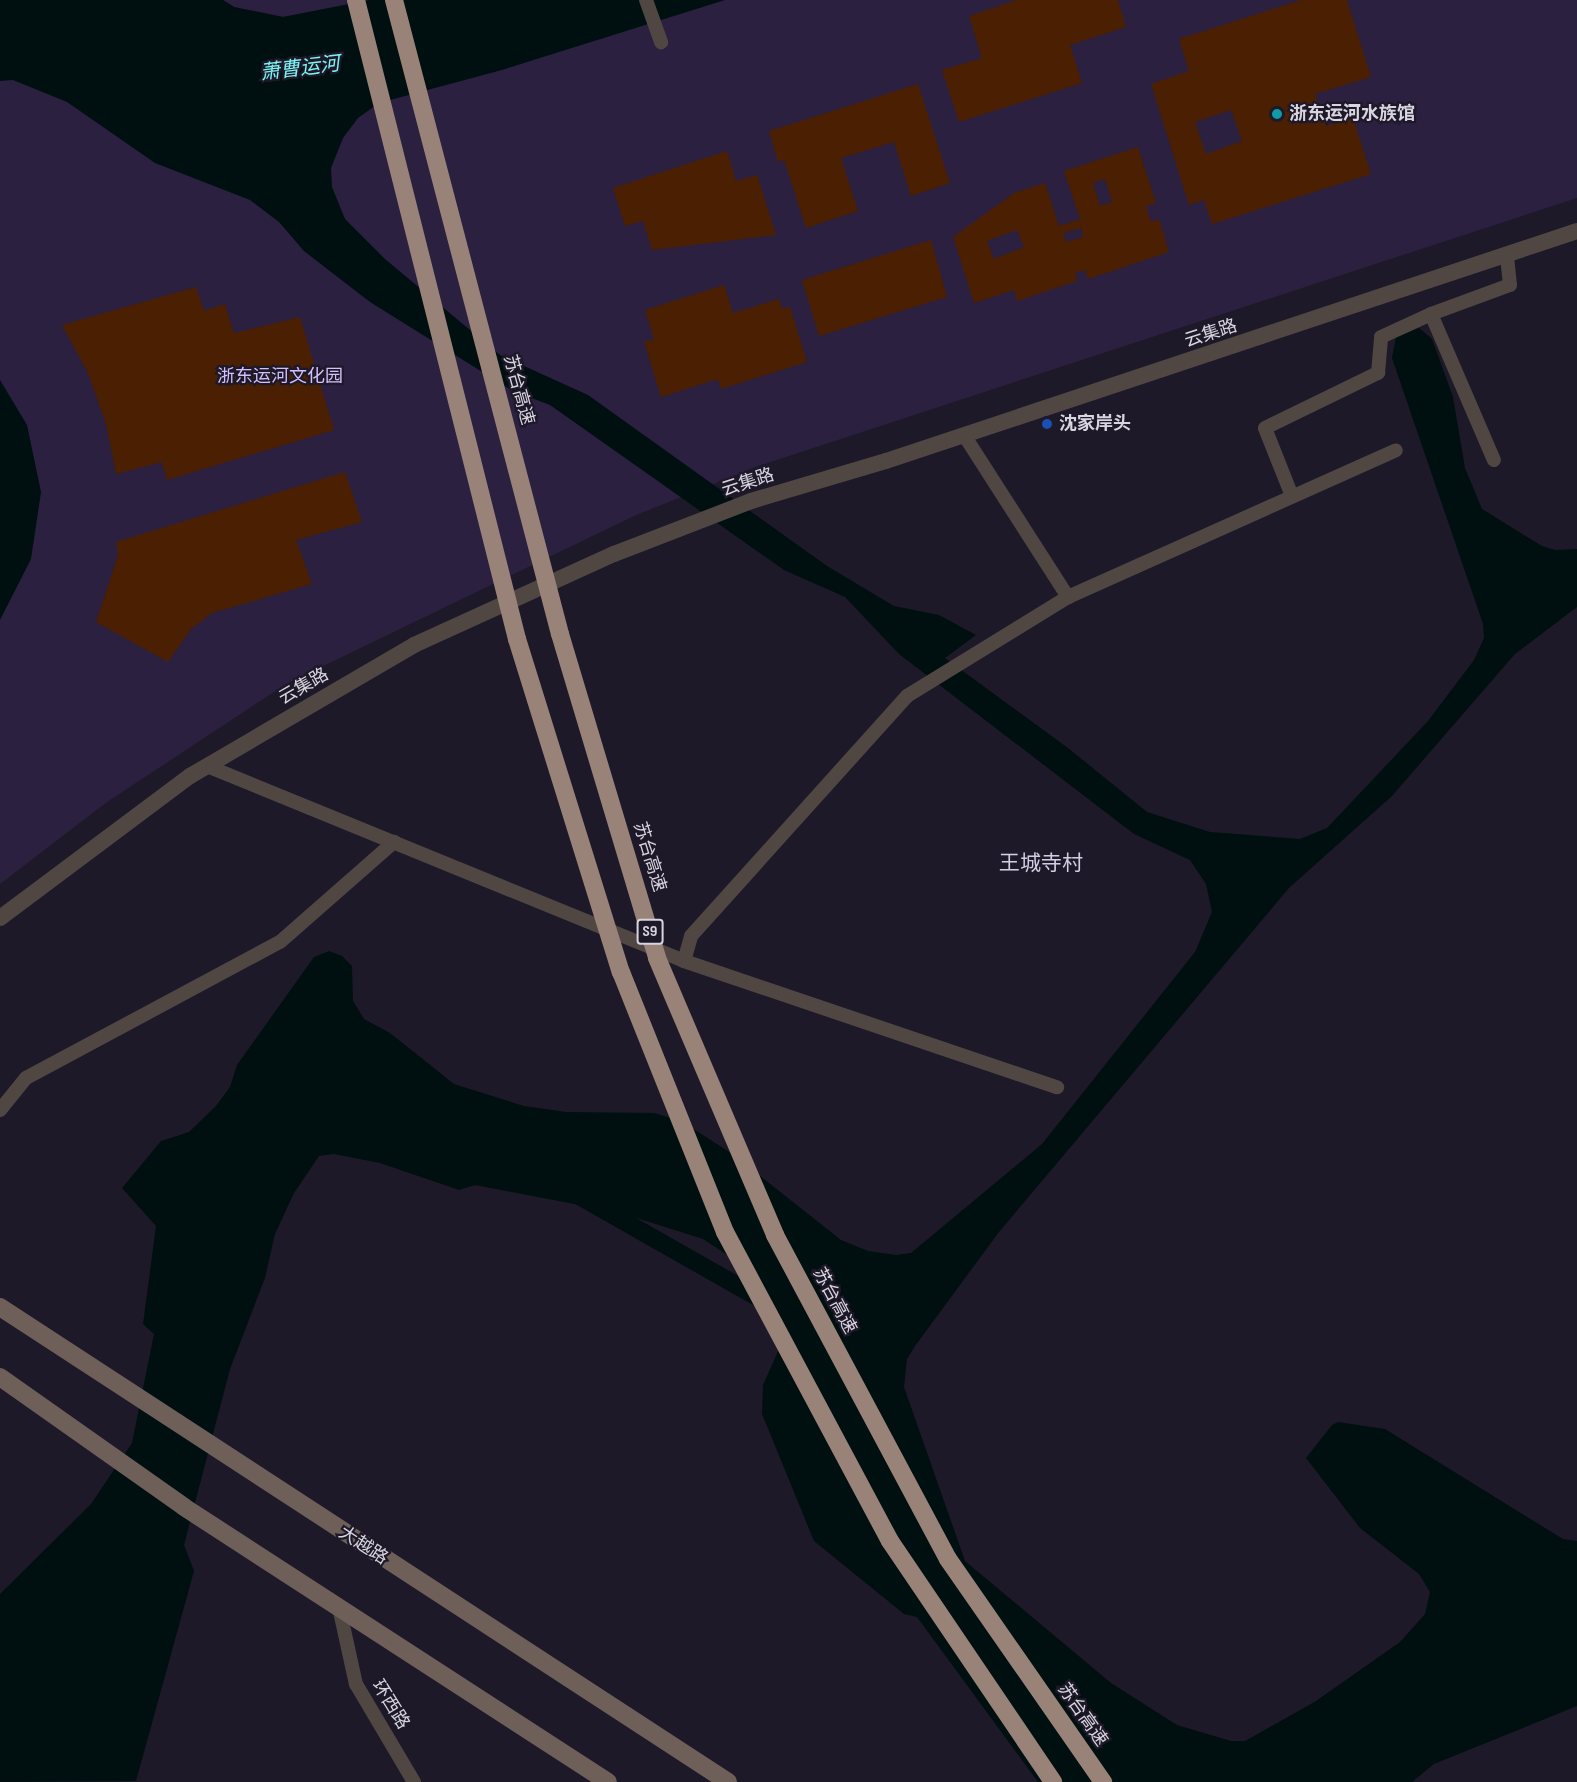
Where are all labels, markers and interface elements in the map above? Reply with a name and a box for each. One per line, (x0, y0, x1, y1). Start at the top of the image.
water label: 萧曹运河 (259, 52, 341, 86)
place label: 浙东运河水族馆 (1289, 103, 1415, 125)
marker: 浙东运河水族馆 (1270, 107, 1284, 121)
street label: 云集路 (1182, 315, 1240, 353)
street label: 苏台高速 (498, 352, 538, 428)
park label: 浙东运河文化园 (217, 366, 343, 388)
place label: 沈家岸头 (1059, 413, 1131, 435)
marker: 沈家岸头 (1040, 417, 1054, 431)
street label: 云集路 (719, 464, 777, 502)
street label: 云集路 (275, 664, 333, 710)
street label: 苏台高速 (628, 819, 670, 895)
district label: 王城寺村 (999, 851, 1083, 877)
road number: S9 (636, 919, 664, 945)
street label: 苏台高速 (808, 1264, 860, 1338)
street label: 大越路 (334, 1522, 392, 1570)
street label: 环西路 (367, 1676, 413, 1734)
street label: 苏台高速 (1053, 1679, 1111, 1751)

